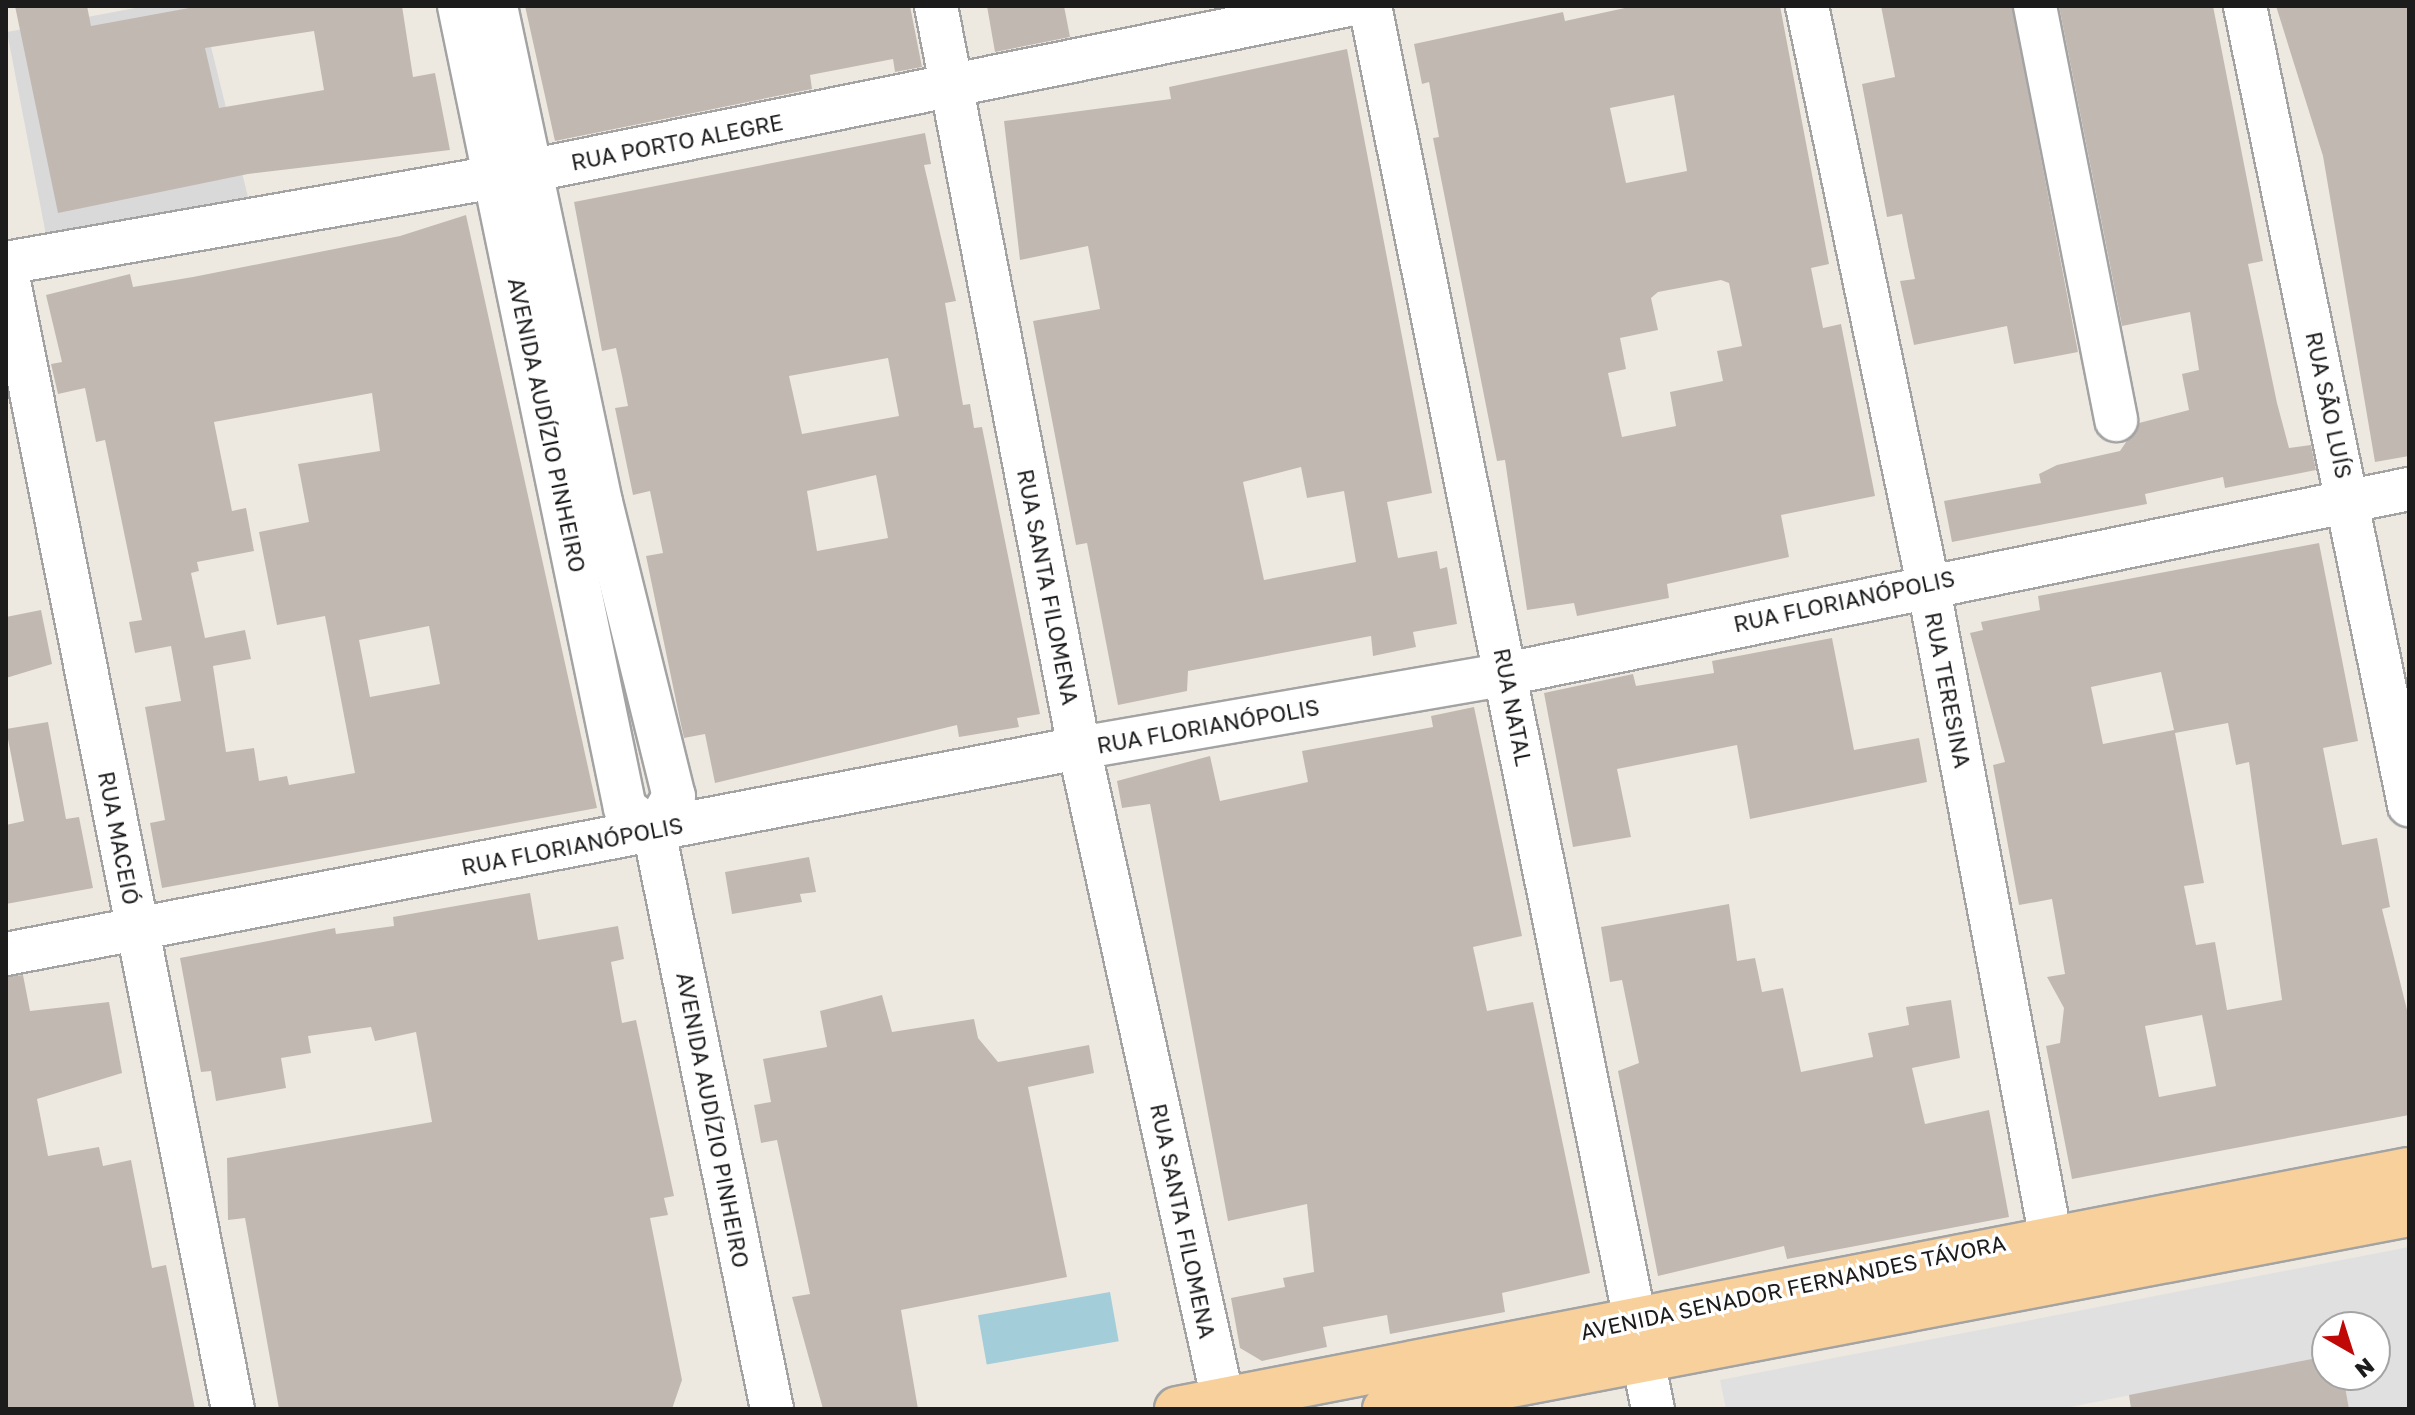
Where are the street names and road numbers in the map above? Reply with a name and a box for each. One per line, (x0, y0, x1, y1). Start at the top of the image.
street label: RUA PORTO ALEGRE (569, 109, 785, 175)
street label: AVENIDA AUDÍZIO PINHEIRO (503, 275, 591, 575)
street label: RUA SÃO LUÍS (2301, 329, 2357, 481)
street label: RUA SANTA FILOMENA (1012, 467, 1084, 707)
street label: RUA FLORIANÓPOLIS (1731, 565, 1957, 637)
street label: RUA TERESINA (1920, 610, 1976, 770)
street label: RUA NATAL (1489, 646, 1537, 768)
street label: RUA FLORIANÓPOLIS (1095, 693, 1321, 759)
street label: RUA MACEIÓ (93, 769, 145, 907)
street label: RUA FLORIANÓPOLIS (459, 812, 685, 880)
street label: AVENIDA AUDÍZIO PINHEIRO (671, 970, 755, 1270)
street label: RUA SANTA FILOMENA (1145, 1101, 1221, 1341)
street label: AVENIDA SENADOR FERNANDES TÁVORA (1578, 1229, 2008, 1345)

